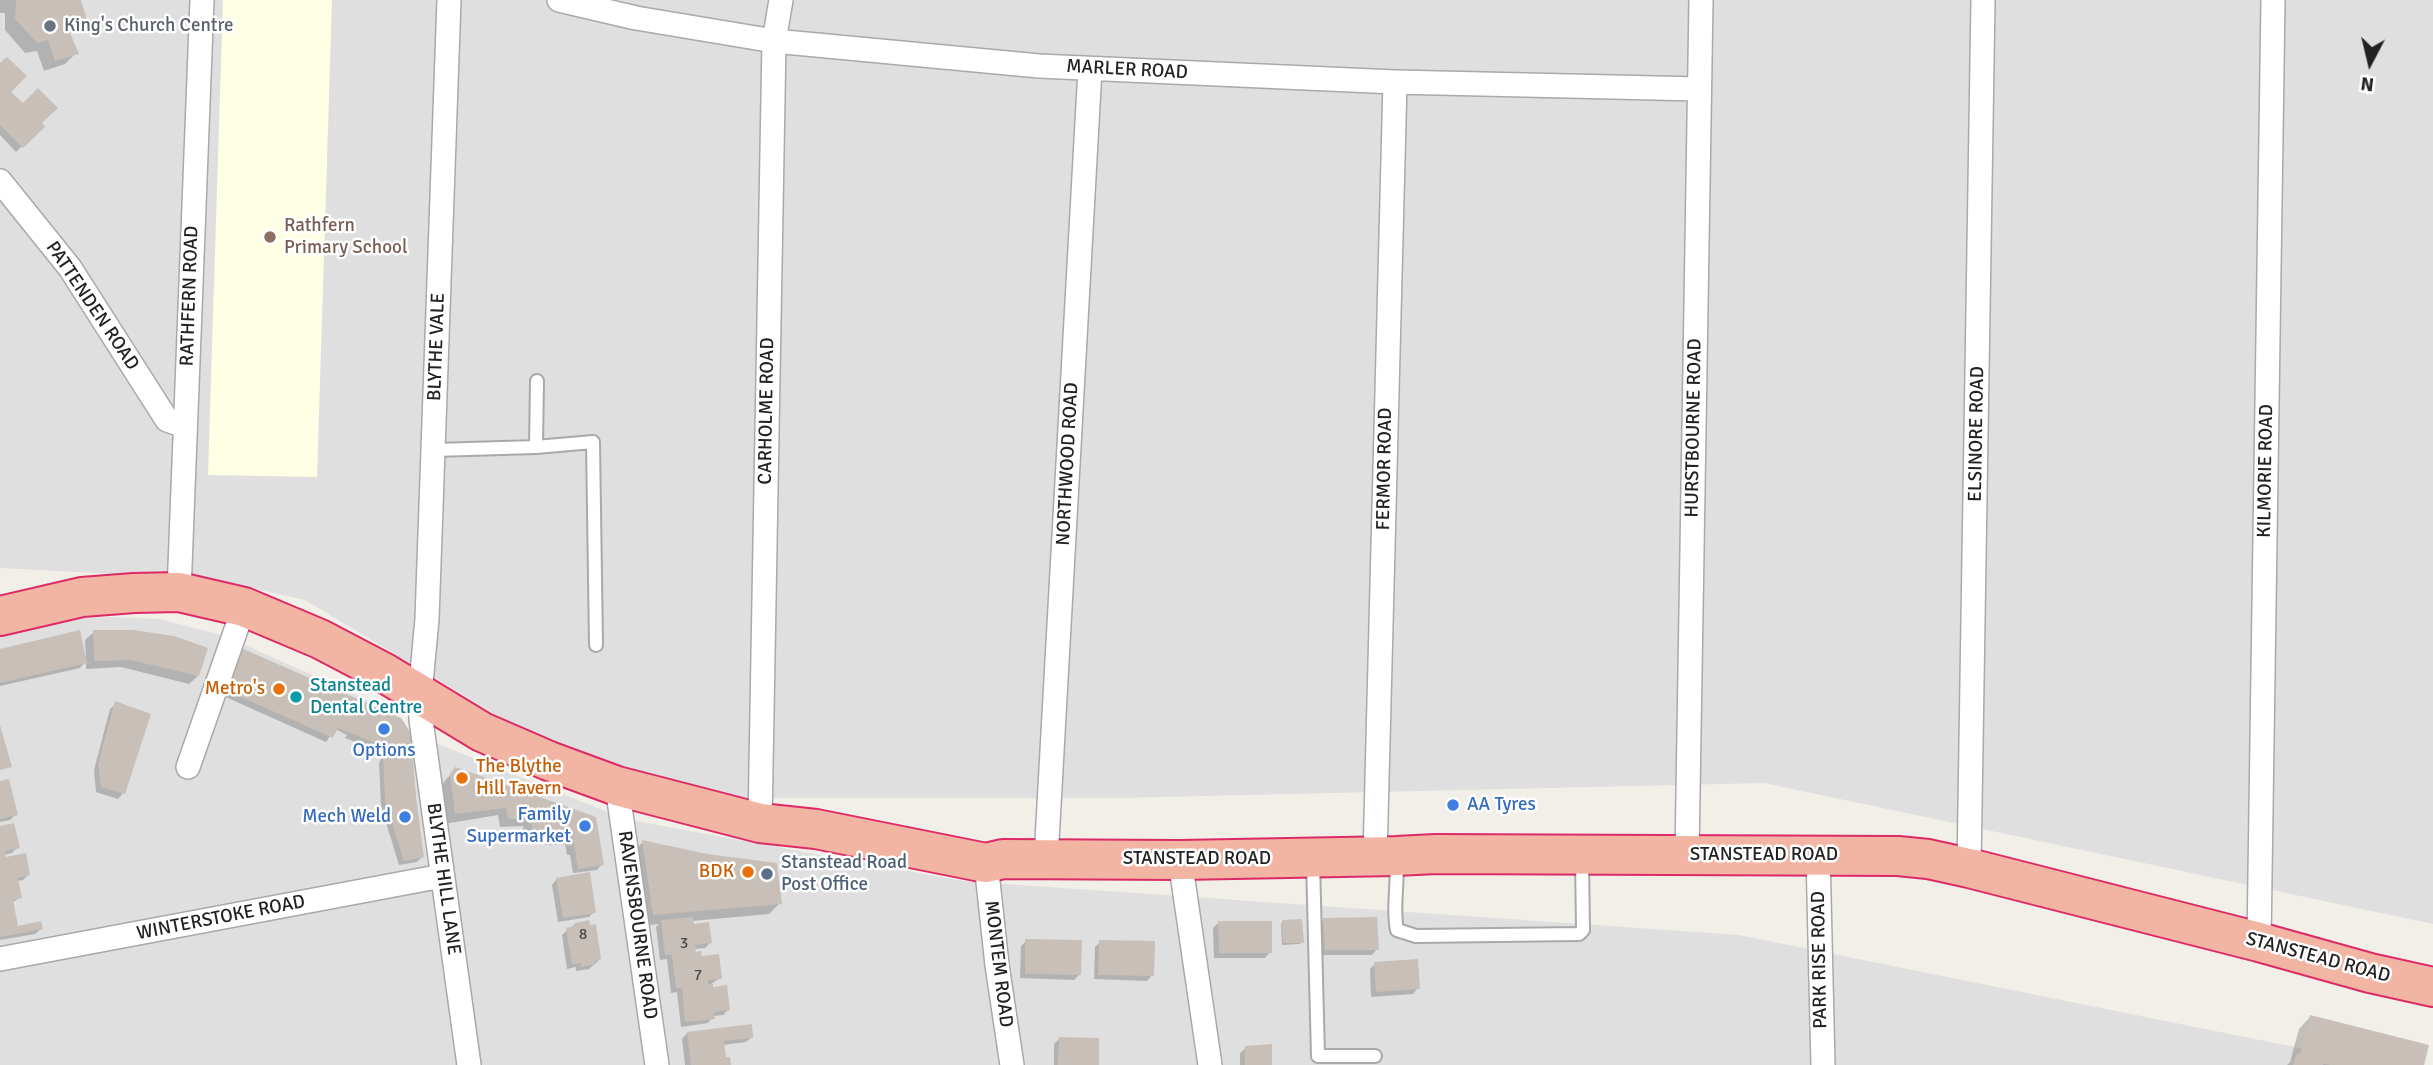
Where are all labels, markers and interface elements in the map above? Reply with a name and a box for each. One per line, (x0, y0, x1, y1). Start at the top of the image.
place label: King's Church Centre (64, 15, 234, 37)
marker: King's Church Centre (42, 18, 58, 34)
north arrow (2335, 28, 2405, 98)
street label: MARLER ROAD (1066, 55, 1188, 85)
text: N (2359, 71, 2375, 97)
place label: Rathfern Primary School (284, 215, 407, 259)
street label: RATHFERN ROAD (176, 225, 204, 367)
marker: Rathfern Primary School (262, 229, 278, 245)
street label: PATTENDEN ROAD (40, 237, 144, 375)
street label: BLYTHE VALE (424, 293, 450, 401)
street label: CARHOLME ROAD (754, 337, 780, 485)
street label: HURSTBOURNE ROAD (1681, 338, 1707, 518)
street label: ELSINORE ROAD (1964, 366, 1990, 502)
street label: NORTHWOOD ROAD (1052, 382, 1084, 546)
street label: KILMORIE ROAD (2253, 404, 2279, 538)
street label: FERMOR ROAD (1373, 407, 1397, 531)
place label: Stanstead Dental Centre (310, 675, 422, 719)
place label: Metro's (205, 678, 265, 700)
marker: Metro's (271, 681, 287, 697)
marker: Stanstead Dental Centre (288, 689, 304, 705)
marker: Options (376, 721, 392, 737)
place label: Options (352, 740, 416, 762)
place label: The Blythe Hill Tavern (476, 756, 562, 800)
marker: The Blythe Hill Tavern (454, 770, 470, 786)
place label: AA Tyres (1467, 794, 1536, 816)
marker: AA Tyres (1445, 797, 1461, 813)
street label: BLYTHE HILL LANE (421, 802, 465, 956)
place label: Family Supermarket (466, 804, 571, 848)
place label: Mech Weld (302, 806, 391, 828)
marker: Mech Weld (397, 809, 413, 825)
marker: Family Supermarket (577, 818, 593, 834)
street label: RAVENSBOURNE ROAD (612, 829, 662, 1021)
street label: STANSTEAD ROAD (1690, 844, 1838, 866)
street label: STANSTEAD ROAD (1123, 848, 1271, 870)
place label: Stanstead Road Post Office (781, 852, 907, 896)
place label: BDK (699, 861, 734, 883)
marker: BDK (740, 864, 756, 880)
marker: Stanstead Road Post Office (759, 866, 775, 882)
street label: WINTERSTOKE ROAD (135, 890, 307, 946)
street label: PARK RISE ROAD (1807, 891, 1833, 1029)
street label: MONTEM ROAD (979, 899, 1017, 1029)
house number: 8 (579, 925, 587, 945)
street label: STANSTEAD ROAD (2243, 928, 2393, 988)
house number: 3 (680, 934, 688, 954)
house number: 7 (694, 966, 702, 986)

